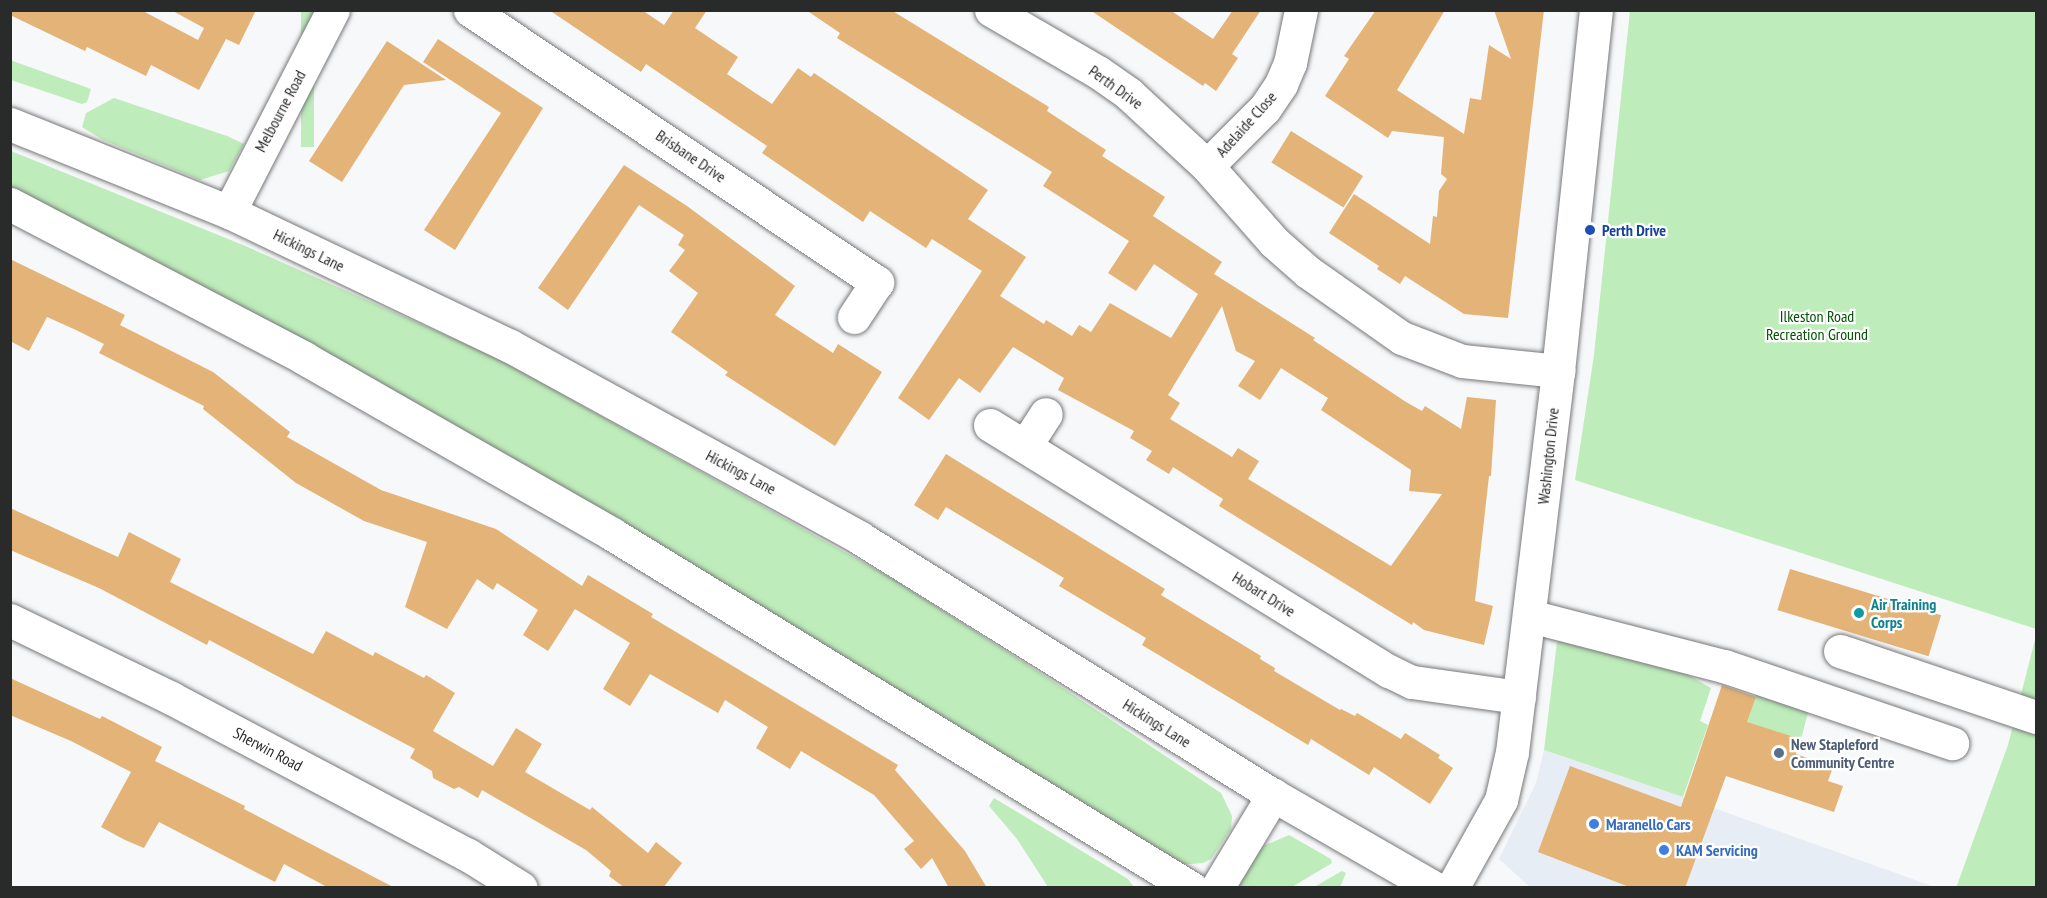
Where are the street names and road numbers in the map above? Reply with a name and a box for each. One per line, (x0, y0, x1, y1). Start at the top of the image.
street label: Perth Drive (1085, 61, 1147, 113)
street label: Melbourne Road (250, 67, 310, 155)
street label: Adelaide Close (1212, 87, 1280, 161)
street label: Brisbane Drive (652, 126, 730, 186)
street label: Hickings Lane (270, 225, 348, 275)
street label: Washington Drive (1533, 407, 1563, 505)
street label: Hickings Lane (703, 446, 779, 498)
street label: Hobart Drive (1229, 567, 1299, 621)
street label: Hickings Lane (1119, 695, 1195, 751)
street label: Sherwin Road (230, 723, 306, 775)

